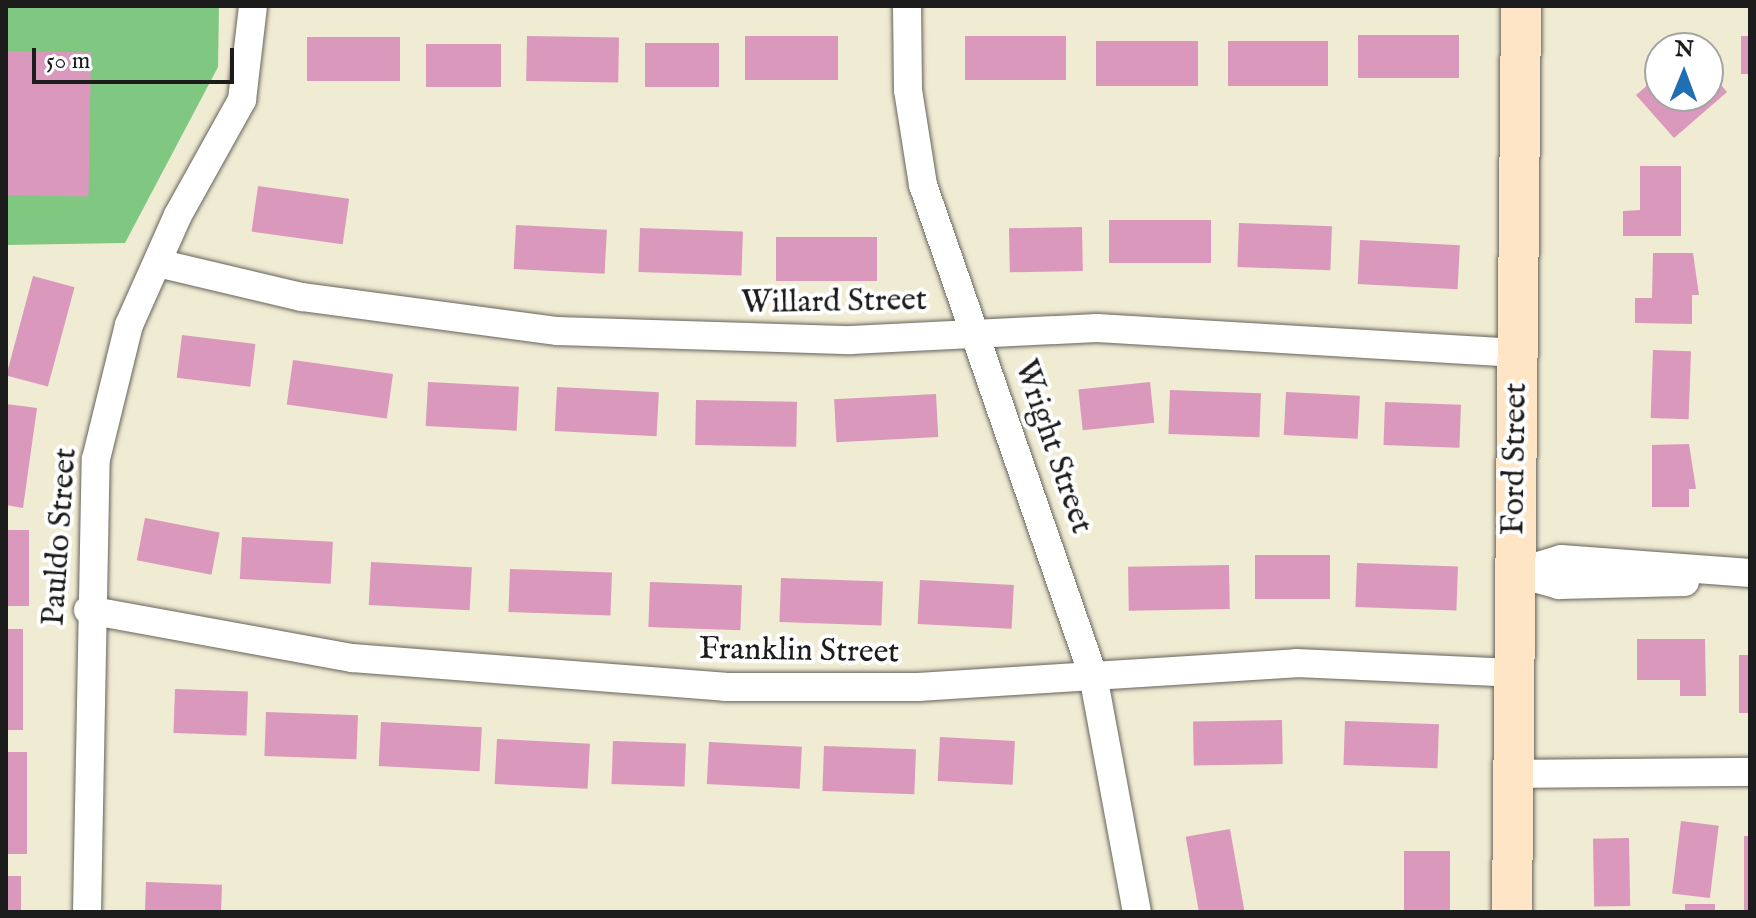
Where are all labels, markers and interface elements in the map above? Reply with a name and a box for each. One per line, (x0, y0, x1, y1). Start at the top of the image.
scale bar (36, 32, 238, 82)
north arrow (1644, 32, 1724, 112)
text: N (1675, 36, 1694, 64)
text: 50 m (46, 46, 90, 77)
street label: Willard Street (741, 282, 927, 324)
street label: Wright Street (1004, 355, 1100, 539)
street label: Ford Street (1495, 382, 1537, 536)
street label: Pauldo Street (36, 447, 86, 627)
street label: Franklin Street (698, 631, 900, 673)

